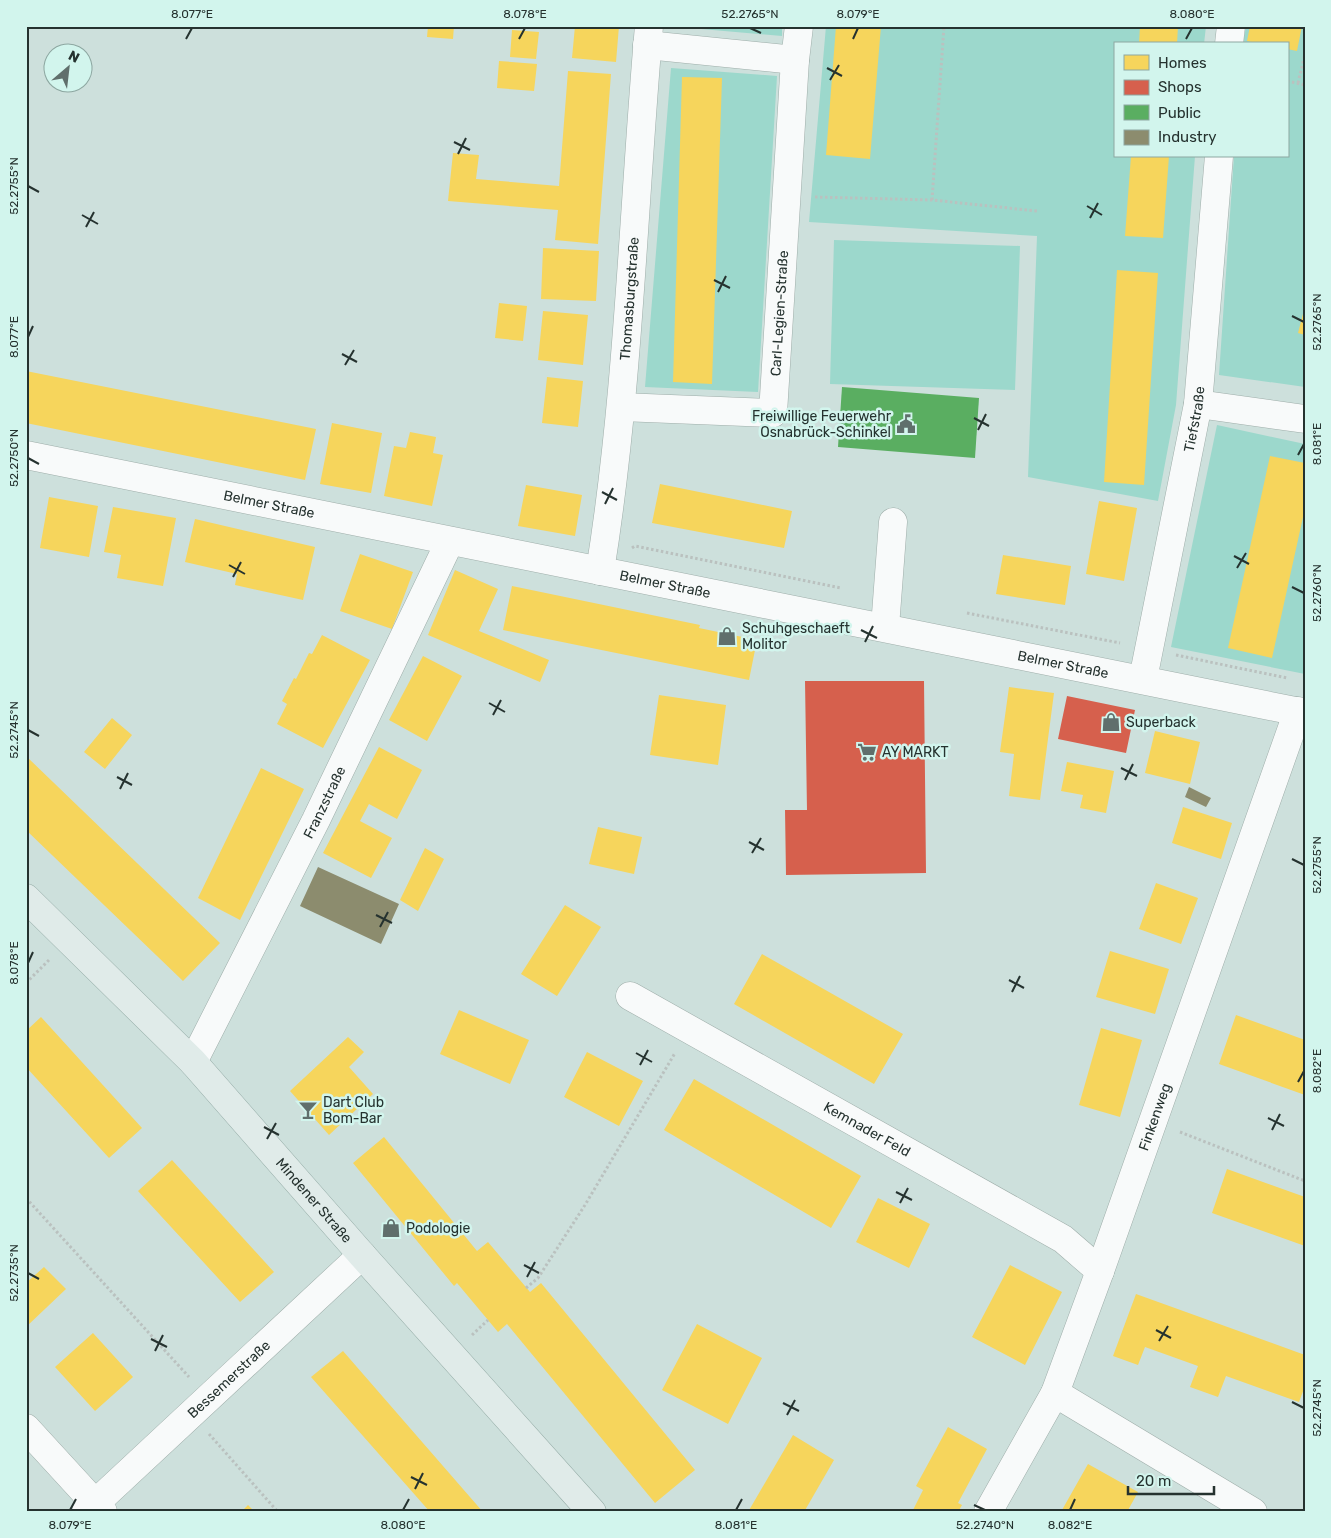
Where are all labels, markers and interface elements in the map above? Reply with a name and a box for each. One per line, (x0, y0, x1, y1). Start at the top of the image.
text: 8.077°E (171, 7, 213, 21)
text: 8.078°E (503, 7, 547, 21)
text: 52.2765°N (721, 7, 779, 21)
text: 8.079°E (836, 7, 880, 21)
text: 8.080°E (1169, 7, 1215, 21)
north arrow (42, 42, 92, 92)
legend (1114, 42, 1288, 158)
text: N (65, 47, 82, 67)
text: Homes (1158, 54, 1207, 72)
text: Shops (1158, 78, 1202, 96)
text: Public (1158, 104, 1201, 122)
text: Industry (1158, 128, 1217, 146)
text: 52.2755°N (7, 157, 21, 215)
street label: Thomasburgstraße (616, 236, 642, 361)
street label: Carl-Legien-Straße (767, 250, 792, 377)
text: 52.2765°N (1310, 293, 1324, 351)
text: 8.077°E (7, 316, 21, 358)
street label: Tiefstraße (1180, 385, 1208, 453)
place label: Freiwillige Feuerwehr Osnabrück-Schinkel (752, 408, 892, 441)
public building icon: Freiwillige Feuerwehr Osnabrück-Schinkel (895, 413, 917, 435)
text: 8.081°E (1310, 423, 1324, 465)
text: 52.2750°N (7, 429, 21, 487)
street label: Belmer Straße (222, 487, 316, 522)
text: 52.2760°N (1310, 564, 1324, 622)
street label: Belmer Straße (618, 566, 712, 601)
place label: Schuhgeschaeft Molitor (742, 620, 850, 653)
shop icon: Schuhgeschaeft Molitor (716, 625, 738, 647)
street label: Belmer Straße (1016, 647, 1110, 682)
text: 52.2745°N (7, 701, 21, 759)
shop icon: Superback (1100, 711, 1122, 733)
place label: Superback (1126, 714, 1196, 731)
supermarket icon: AY MARKT (856, 741, 878, 763)
place label: AY MARKT (882, 744, 949, 761)
street label: Franzstraße (300, 763, 349, 841)
text: 52.2755°N (1310, 836, 1324, 894)
text: 8.078°E (7, 941, 21, 985)
text: 8.082°E (1310, 1049, 1324, 1093)
street label: Finkenweg (1135, 1081, 1174, 1153)
place label: Dart Club Bom-Bar (323, 1094, 384, 1127)
street label: Kemnader Feld (821, 1098, 914, 1160)
bar icon: Dart Club Bom-Bar (297, 1099, 319, 1121)
street label: Mindener Straße (272, 1154, 356, 1246)
shop icon: Podologie (380, 1217, 402, 1239)
place label: Podologie (406, 1220, 470, 1237)
text: 52.2735°N (7, 1244, 21, 1302)
street label: Bessemerstraße (184, 1336, 274, 1422)
text: 52.2745°N (1310, 1379, 1324, 1437)
scale bar (1128, 1463, 1215, 1495)
text: 20 m (1136, 1472, 1171, 1490)
text: 8.079°E (48, 1518, 92, 1532)
text: 8.080°E (380, 1518, 426, 1532)
text: 8.081°E (715, 1518, 757, 1532)
text: 52.2740°N (956, 1518, 1014, 1532)
text: 8.082°E (1048, 1518, 1092, 1532)

